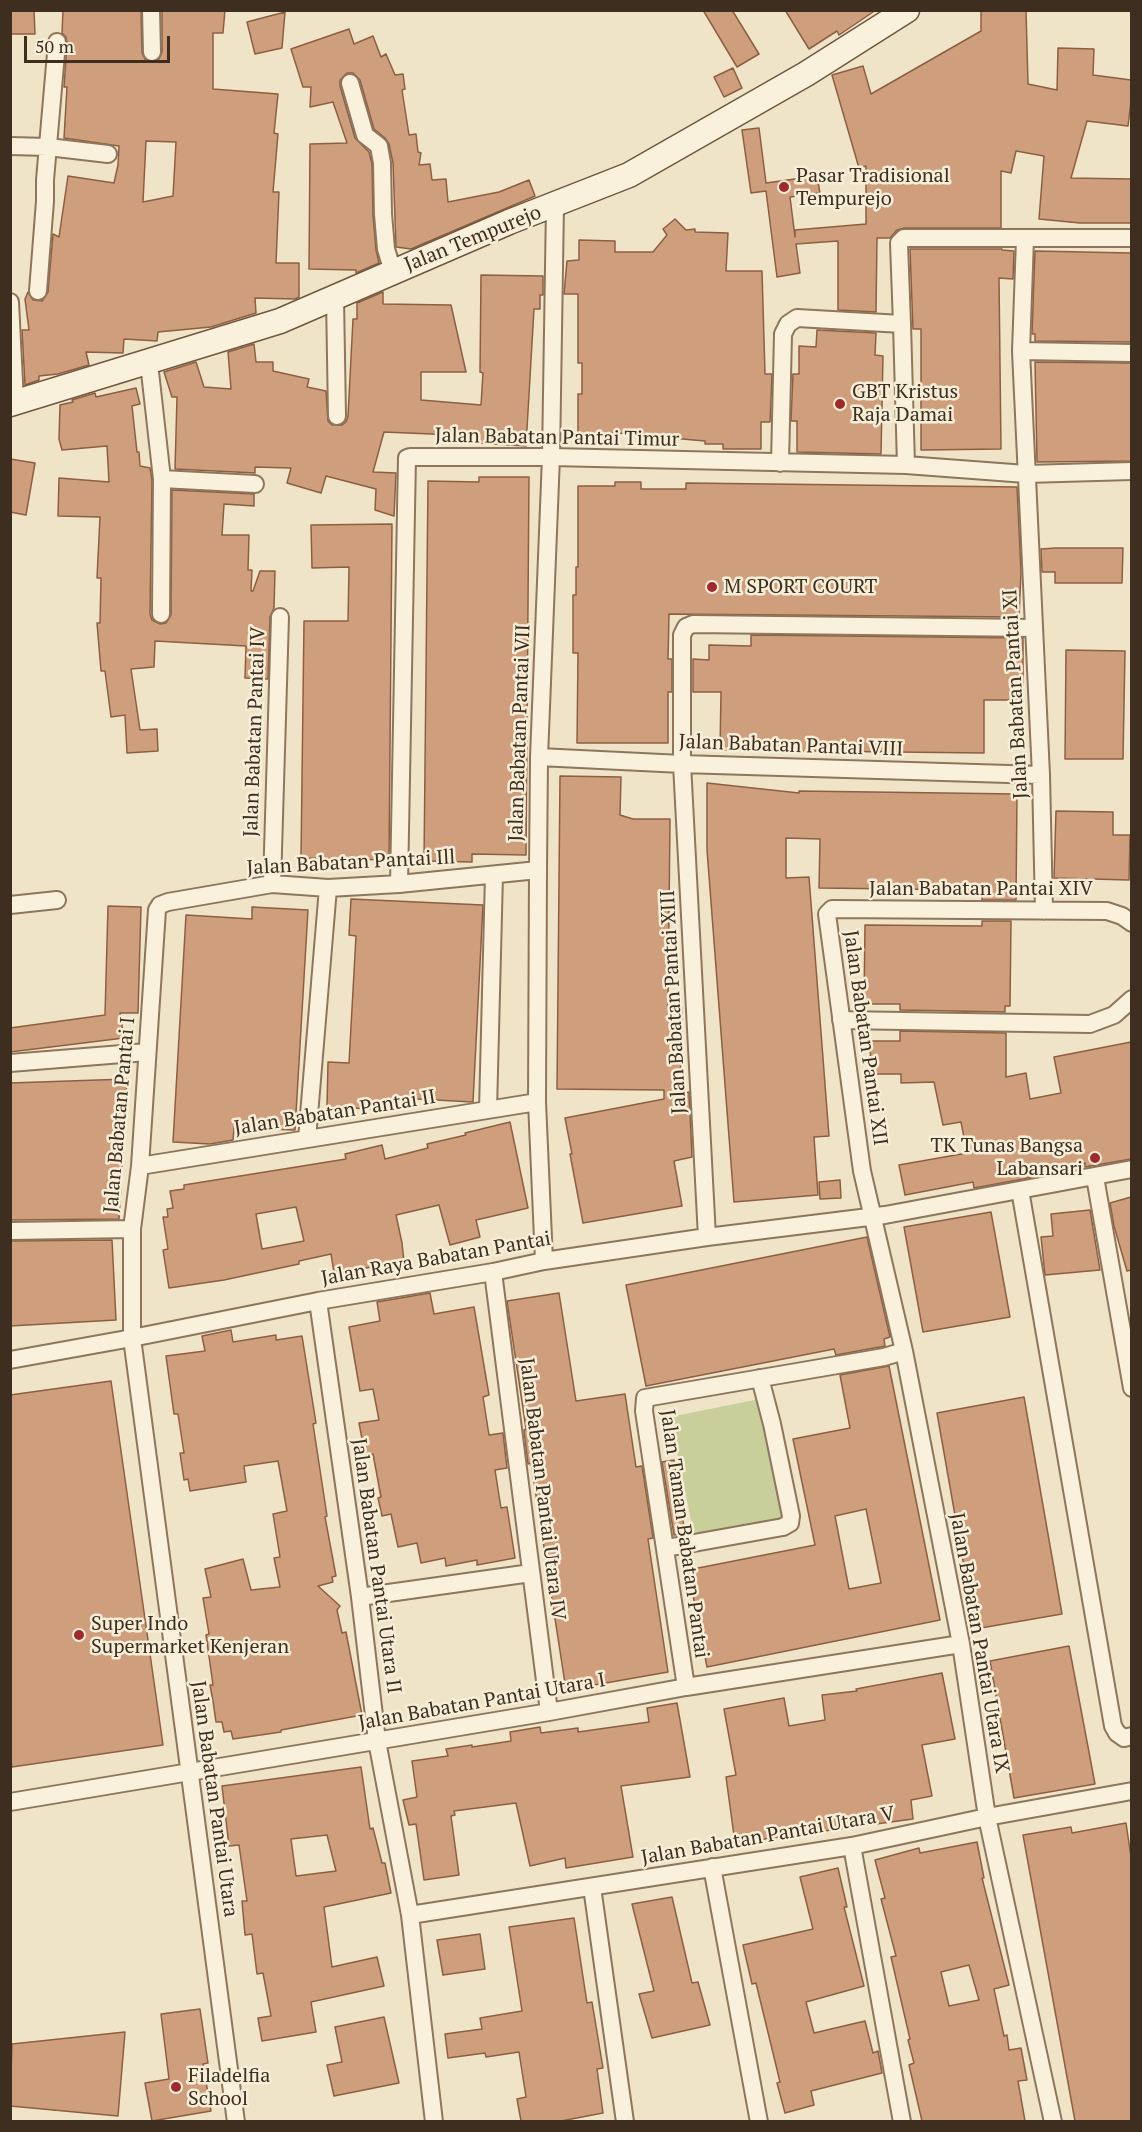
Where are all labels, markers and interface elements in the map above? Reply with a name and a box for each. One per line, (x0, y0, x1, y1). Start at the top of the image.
scale bar (27, 24, 172, 62)
text: 50 m (35, 34, 74, 58)
place label: Pasar Tradisional Tempurejo (796, 164, 950, 211)
marker: Pasar Tradisional Tempurejo (777, 180, 791, 194)
street label: Jalan Tempurejo (401, 201, 545, 277)
place label: GBT Kristus Raja Damai (852, 380, 958, 427)
marker: GBT Kristus Raja Damai (833, 397, 847, 411)
street label: Jalan Babatan Pantai Timur (435, 424, 679, 452)
place label: M SPORT COURT (724, 575, 877, 599)
marker: M SPORT COURT (705, 580, 719, 594)
street label: Jalan Babatan Pantai XI (999, 588, 1033, 800)
street label: Jalan Babatan Pantai VII (504, 624, 536, 842)
street label: Jalan Babatan Pantai IV (239, 626, 271, 838)
street label: Jalan Babatan Pantai VIII (678, 730, 904, 762)
street label: Jalan Babatan Pantai Ill (246, 846, 456, 880)
street label: Jalan Babatan Pantai XIV (869, 877, 1093, 901)
street label: Jalan Babatan Pantai XIII (656, 889, 692, 1115)
street label: Jalan Babatan Pantai XII (838, 929, 892, 1147)
street label: Jalan Babatan Pantai I (99, 1016, 141, 1214)
street label: Jalan Babatan Pantai II (232, 1085, 438, 1141)
place label: TK Tunas Bangsa Labansari (931, 1134, 1083, 1181)
marker: TK Tunas Bangsa Labansari (1088, 1151, 1102, 1165)
street label: Jalan Raya Babatan Pantai (319, 1227, 553, 1291)
street label: Jalan Babatan Pantai Utara IV (514, 1357, 570, 1621)
street label: Jalan Taman Babatan Pantai (655, 1408, 713, 1660)
street label: Jalan Babatan Pantai Utara II (346, 1437, 406, 1695)
street label: Jalan Babatan Pantai Utara IX (944, 1511, 1014, 1775)
place label: Super Indo Supermarket Kenjeran (91, 1612, 289, 1659)
marker: Super Indo Supermarket Kenjeran (72, 1628, 86, 1642)
street label: Jalan Babatan Pantai Utara I (357, 1668, 607, 1736)
street label: Jalan Babatan Pantai Utara (186, 1679, 242, 1919)
street label: Jalan Babatan Pantai Utara V (639, 1802, 897, 1870)
place label: Filadelfia School (188, 2064, 270, 2111)
marker: Filadelfia School (169, 2080, 183, 2094)

